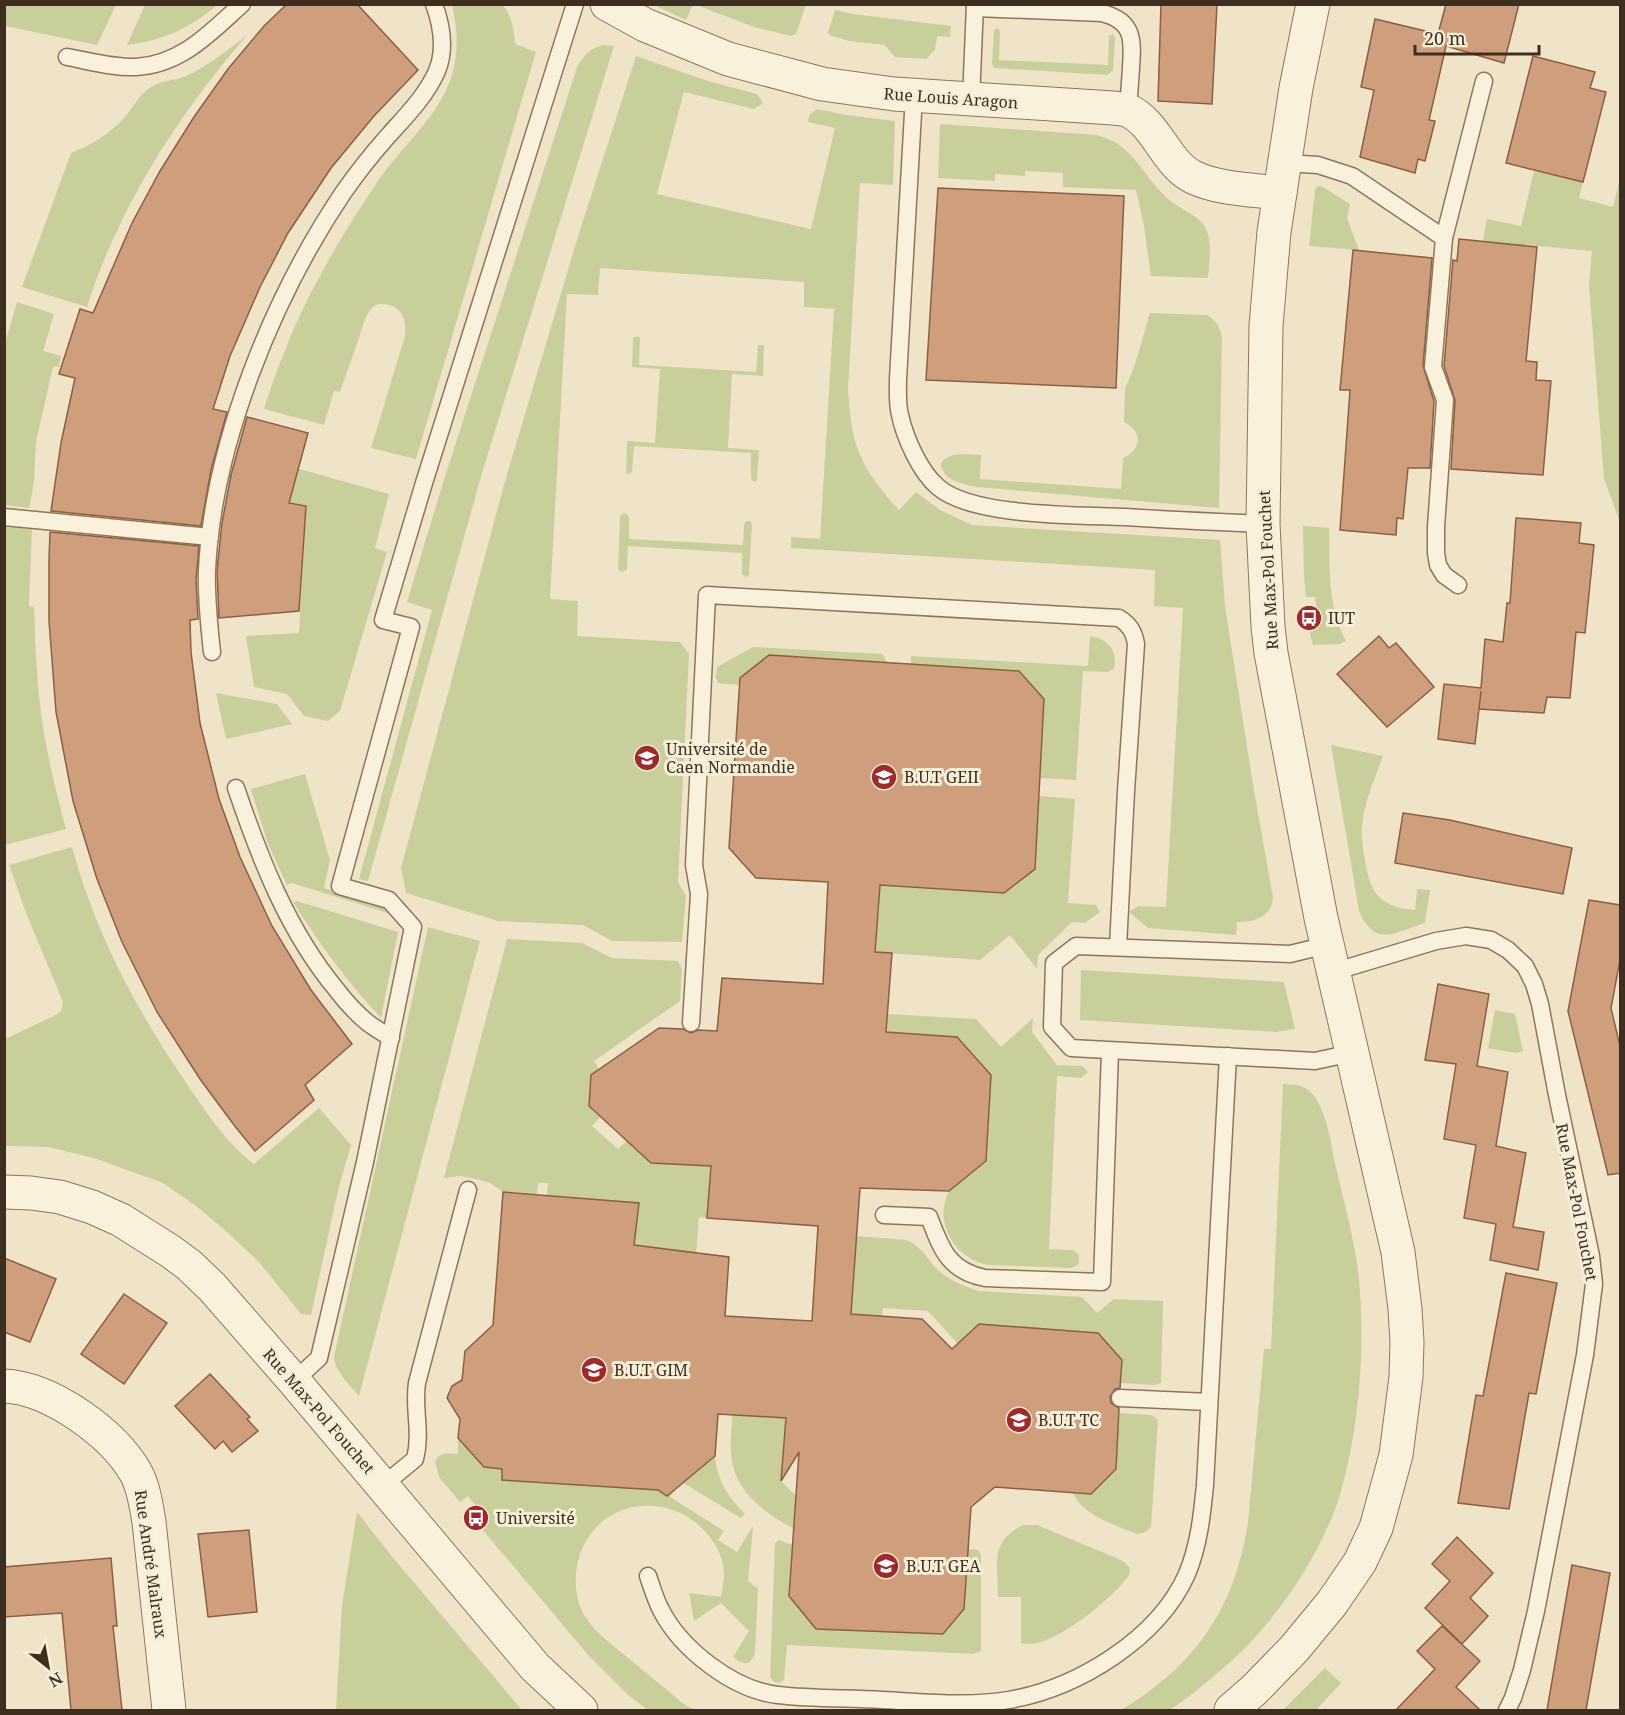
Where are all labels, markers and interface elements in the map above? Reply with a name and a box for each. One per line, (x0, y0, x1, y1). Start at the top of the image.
scale bar (1415, 18, 1540, 56)
text: 20 m (1424, 26, 1466, 50)
street label: Rue Louis Aragon (883, 82, 1019, 114)
street label: Rue Max-Pol Fouchet (1253, 489, 1283, 650)
bus stop icon: IUT (1294, 603, 1324, 633)
place label: IUT (1328, 607, 1355, 629)
place label: Université de Caen Normandie (666, 738, 795, 778)
school or university icon: Université de Caen Normandie (632, 743, 662, 773)
school or university icon: B.U.T GEII (869, 762, 899, 792)
place label: B.U.T GEII (904, 766, 979, 788)
street label: Rue Max-Pol Fouchet (1551, 1121, 1603, 1283)
street label: Rue Max-Pol Fouchet (258, 1343, 380, 1479)
school or university icon: B.U.T GIM (579, 1355, 609, 1385)
place label: B.U.T GIM (614, 1359, 688, 1381)
school or university icon: B.U.T TC (1004, 1405, 1034, 1435)
place label: B.U.T TC (1038, 1409, 1099, 1431)
street label: Rue André Malraux (130, 1488, 172, 1640)
bus stop icon: Université (461, 1503, 491, 1533)
place label: Université (496, 1507, 575, 1529)
school or university icon: B.U.T GEA (871, 1551, 901, 1581)
place label: B.U.T GEA (906, 1555, 981, 1577)
north arrow (18, 1637, 78, 1697)
text: N (44, 1667, 67, 1693)

